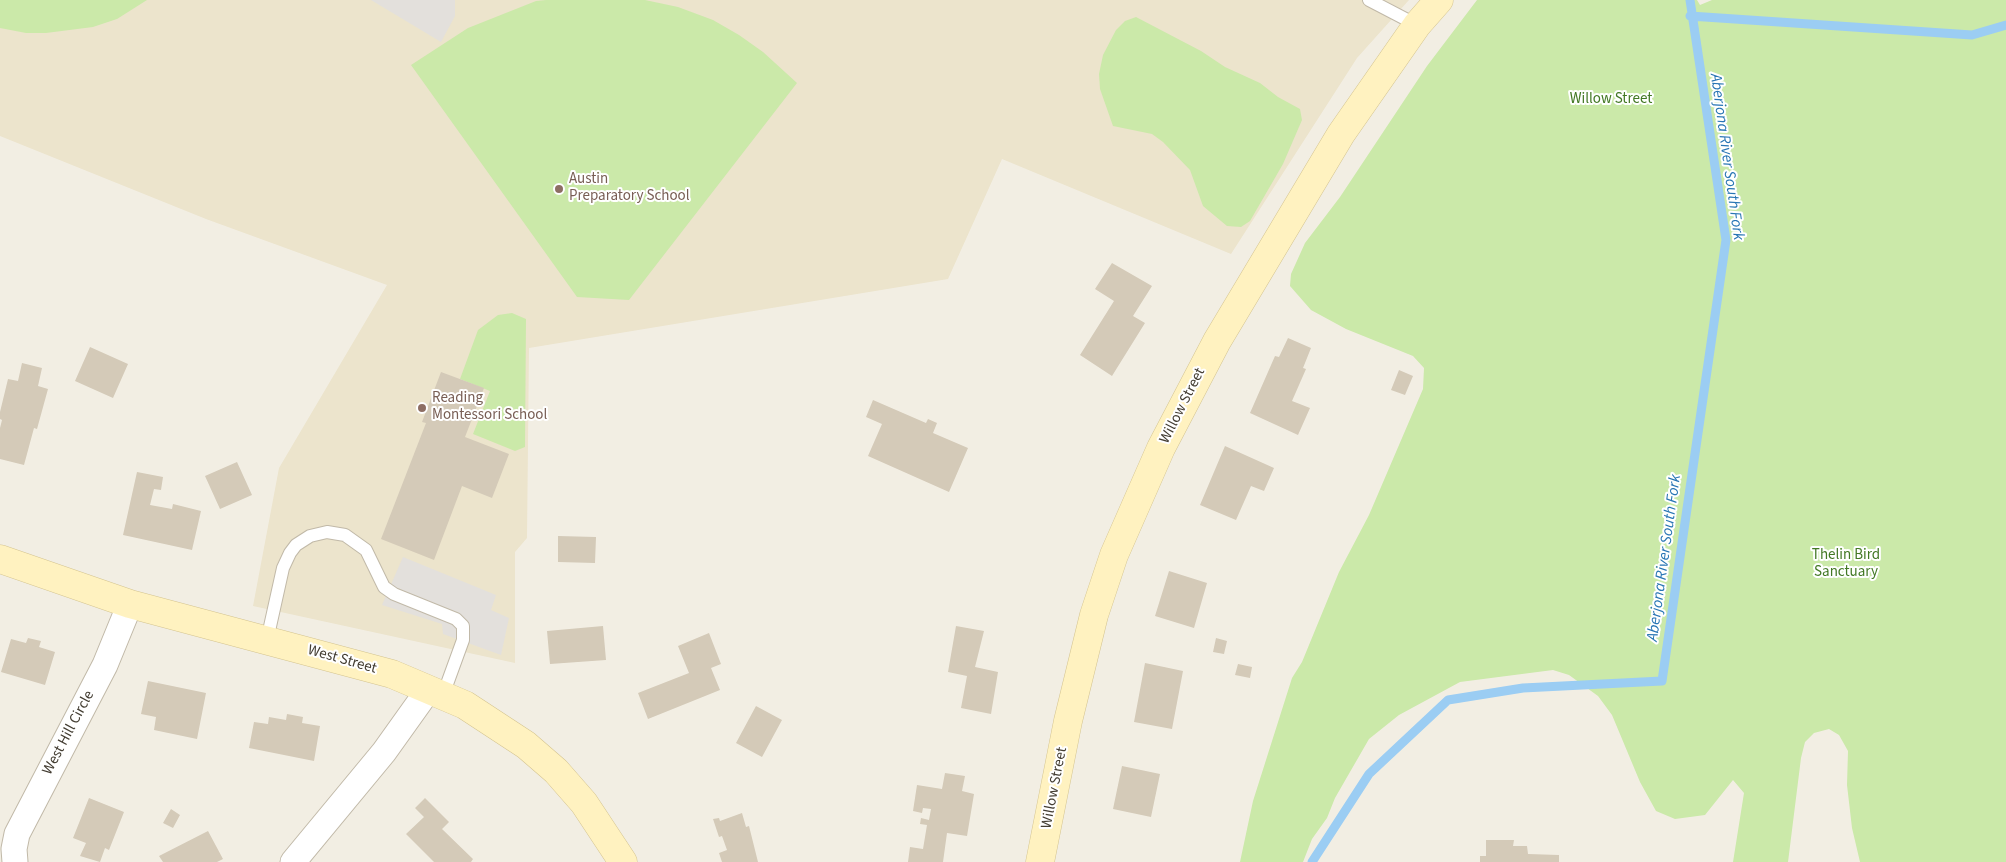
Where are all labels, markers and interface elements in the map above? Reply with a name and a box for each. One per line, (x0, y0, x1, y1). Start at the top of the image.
water label: Aberjona River South Fork (1705, 72, 1747, 242)
park label: Willow Street (1570, 91, 1652, 109)
place label: Austin Preparatory School (569, 171, 690, 206)
marker: Austin Preparatory School (553, 183, 565, 195)
street label: Willow Street (1156, 365, 1210, 447)
place label: Reading Montessori School (432, 390, 547, 425)
marker: Reading Montessori School (416, 402, 428, 414)
water label: Aberjona River South Fork (1644, 473, 1686, 643)
park label: Thelin Bird Sanctuary (1812, 547, 1880, 582)
street label: West Street (305, 642, 379, 678)
street label: West Hill Circle (39, 688, 99, 778)
street label: Willow Street (1038, 746, 1072, 830)

